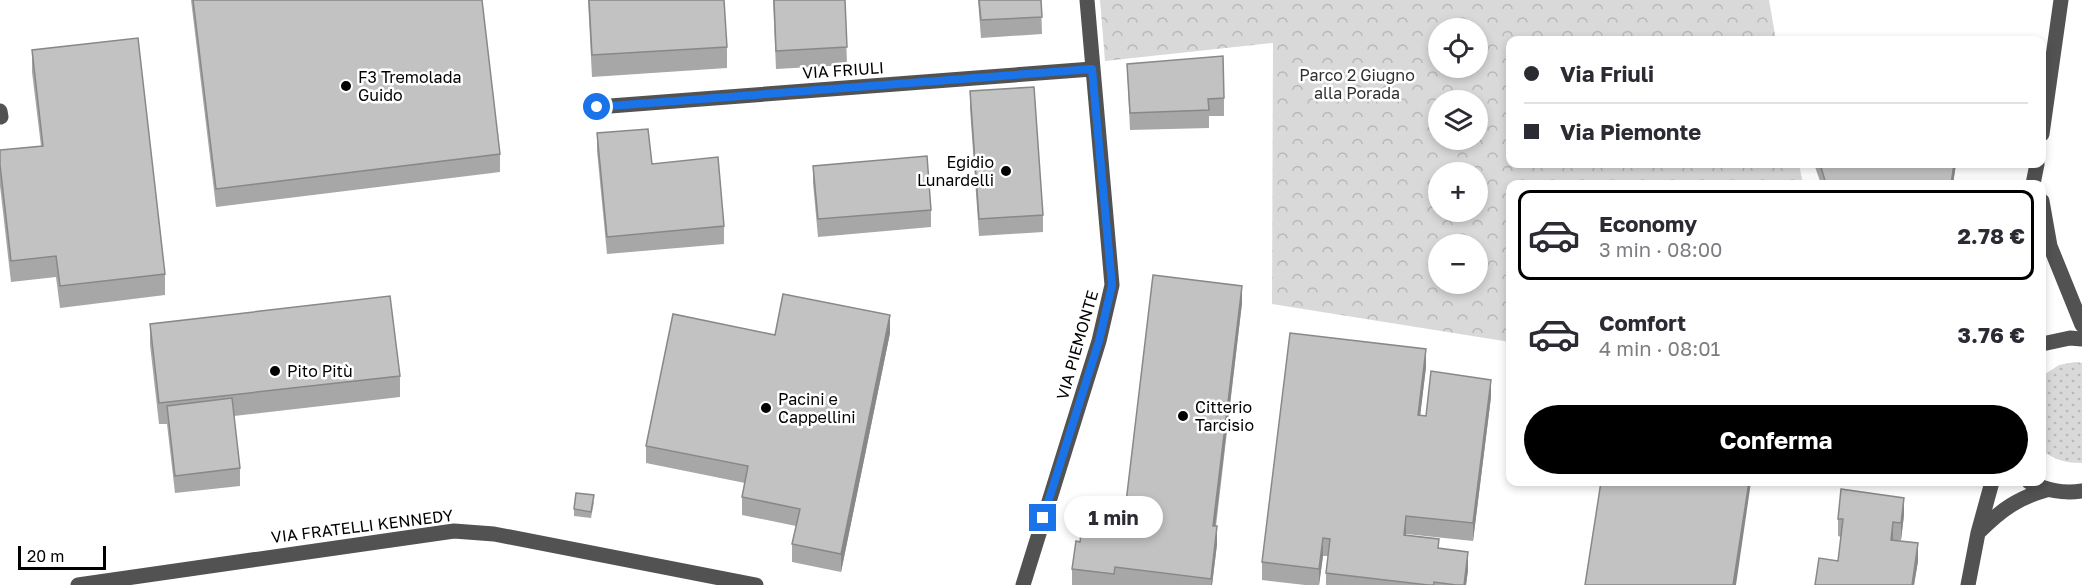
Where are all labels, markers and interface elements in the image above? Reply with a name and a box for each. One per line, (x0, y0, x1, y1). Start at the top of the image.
map controls (1428, 18, 1488, 294)
button: locate (1428, 18, 1488, 78)
street label: VIA FRIULI (802, 57, 884, 83)
text: Via Friuli (1560, 60, 1654, 87)
park label: Parco 2 Giugno alla Porada (1299, 65, 1415, 103)
place label: F3 Tremolada Guido (358, 67, 462, 105)
marker: F3 Tremolada Guido (339, 79, 353, 93)
button: layers (1428, 90, 1488, 150)
route start (583, 93, 610, 120)
text: Via Piemonte (1560, 118, 1701, 145)
place label: Egidio Lunardelli (917, 152, 994, 190)
button: + (1428, 162, 1488, 222)
marker: Egidio Lunardelli (999, 164, 1013, 178)
icon: car (1527, 208, 1581, 262)
text: Economy (1599, 210, 1697, 237)
text: 2.78 € (1957, 222, 2025, 249)
button: − (1428, 234, 1488, 294)
text: 3 min · 08:00 (1599, 237, 1722, 261)
street label: VIA PIEMONTE (1052, 288, 1102, 402)
icon: car (1527, 307, 1581, 361)
text: Comfort (1599, 309, 1686, 336)
text: 3.76 € (1958, 321, 2025, 348)
text: 4 min · 08:01 (1599, 336, 1720, 360)
place label: Pito Pitù (287, 361, 353, 381)
marker: Pito Pitù (268, 364, 282, 378)
place label: Pacini e Cappellini (778, 389, 856, 427)
place label: Citterio Tarcisio (1195, 397, 1254, 435)
marker: Pacini e Cappellini (759, 401, 773, 415)
button: Conferma (1524, 405, 2028, 474)
marker: Citterio Tarcisio (1176, 409, 1190, 423)
callout: 1 min (1064, 497, 1163, 539)
route end (1029, 504, 1056, 531)
street label: VIA FRATELLI KENNEDY (270, 505, 455, 547)
text: 1 min (1088, 505, 1139, 529)
scale bar (18, 543, 106, 570)
text: 20 m (27, 546, 64, 566)

